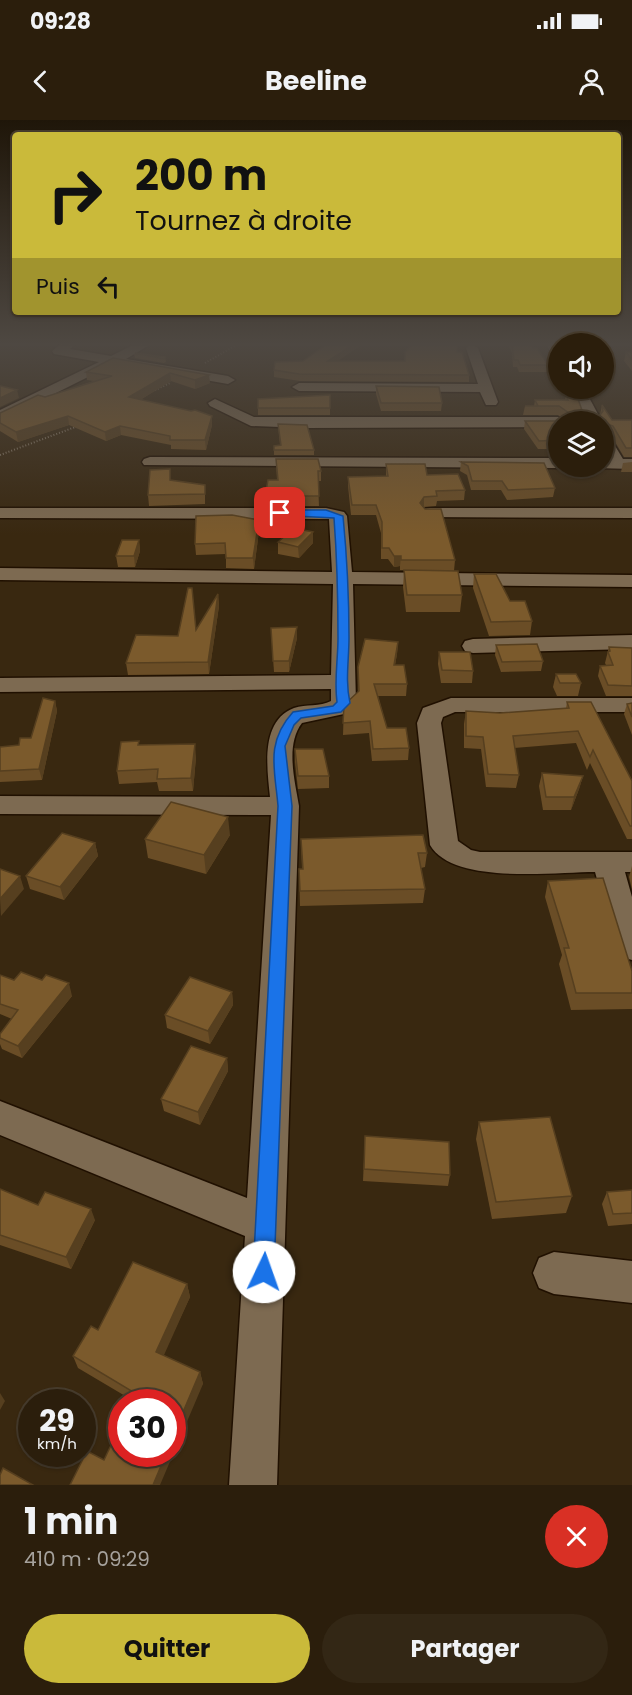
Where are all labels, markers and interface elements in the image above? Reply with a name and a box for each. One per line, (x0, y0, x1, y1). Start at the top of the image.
text: 09:28 (30, 6, 91, 37)
text: Beeline (265, 62, 367, 99)
icon: back (24, 65, 57, 98)
icon: person (575, 65, 608, 98)
text: 200 m (135, 146, 267, 205)
icon: right (36, 156, 114, 234)
text: Tournez à droite (135, 202, 352, 239)
icon: left (92, 270, 125, 303)
text: Puis (36, 271, 80, 302)
map controls (548, 333, 614, 477)
button: sound (548, 333, 614, 399)
button: layers (548, 411, 614, 477)
pin (254, 487, 305, 538)
icon: arrive (263, 496, 296, 529)
position arrow (232, 1240, 296, 1304)
speed limit sign: 30 (108, 1389, 186, 1467)
text: 29 (39, 1399, 75, 1442)
text: km/h (37, 1433, 77, 1454)
text: 1 min (24, 1496, 118, 1547)
button: close (545, 1505, 608, 1568)
text: 410 m · 09:29 (24, 1545, 150, 1573)
button: Quitter (24, 1614, 310, 1683)
button: Partager (322, 1614, 608, 1683)

